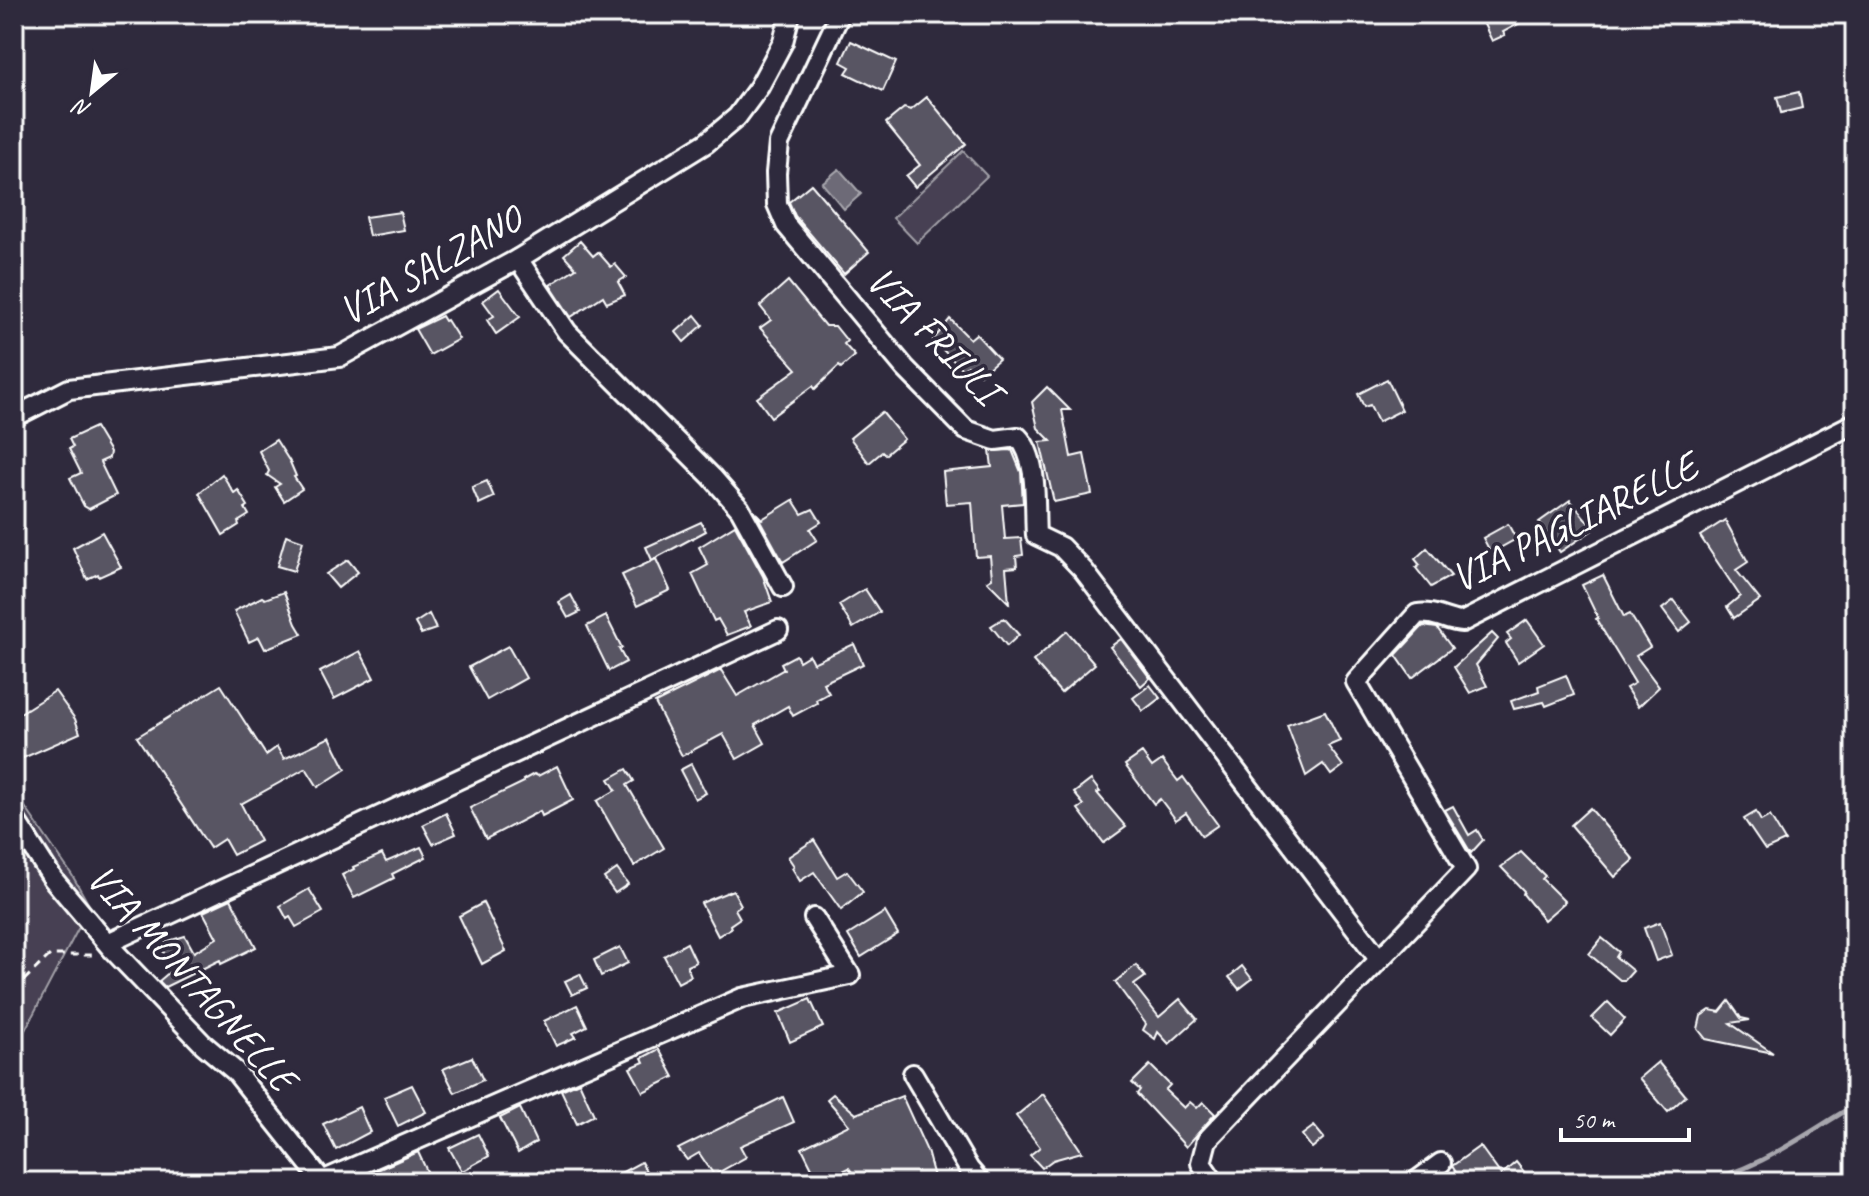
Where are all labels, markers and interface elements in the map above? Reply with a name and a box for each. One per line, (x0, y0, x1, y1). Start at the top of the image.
north arrow (52, 52, 132, 132)
text: N (67, 91, 96, 124)
street label: VIA SALZANO (330, 192, 534, 336)
street label: VIA FRIULI (856, 256, 1017, 420)
street label: VIA PAGLIARELLE (1443, 439, 1710, 603)
street label: VIA MONTAGNELLE (77, 854, 311, 1106)
scale bar (1561, 1092, 1689, 1142)
text: 50 m (1573, 1105, 1616, 1135)

